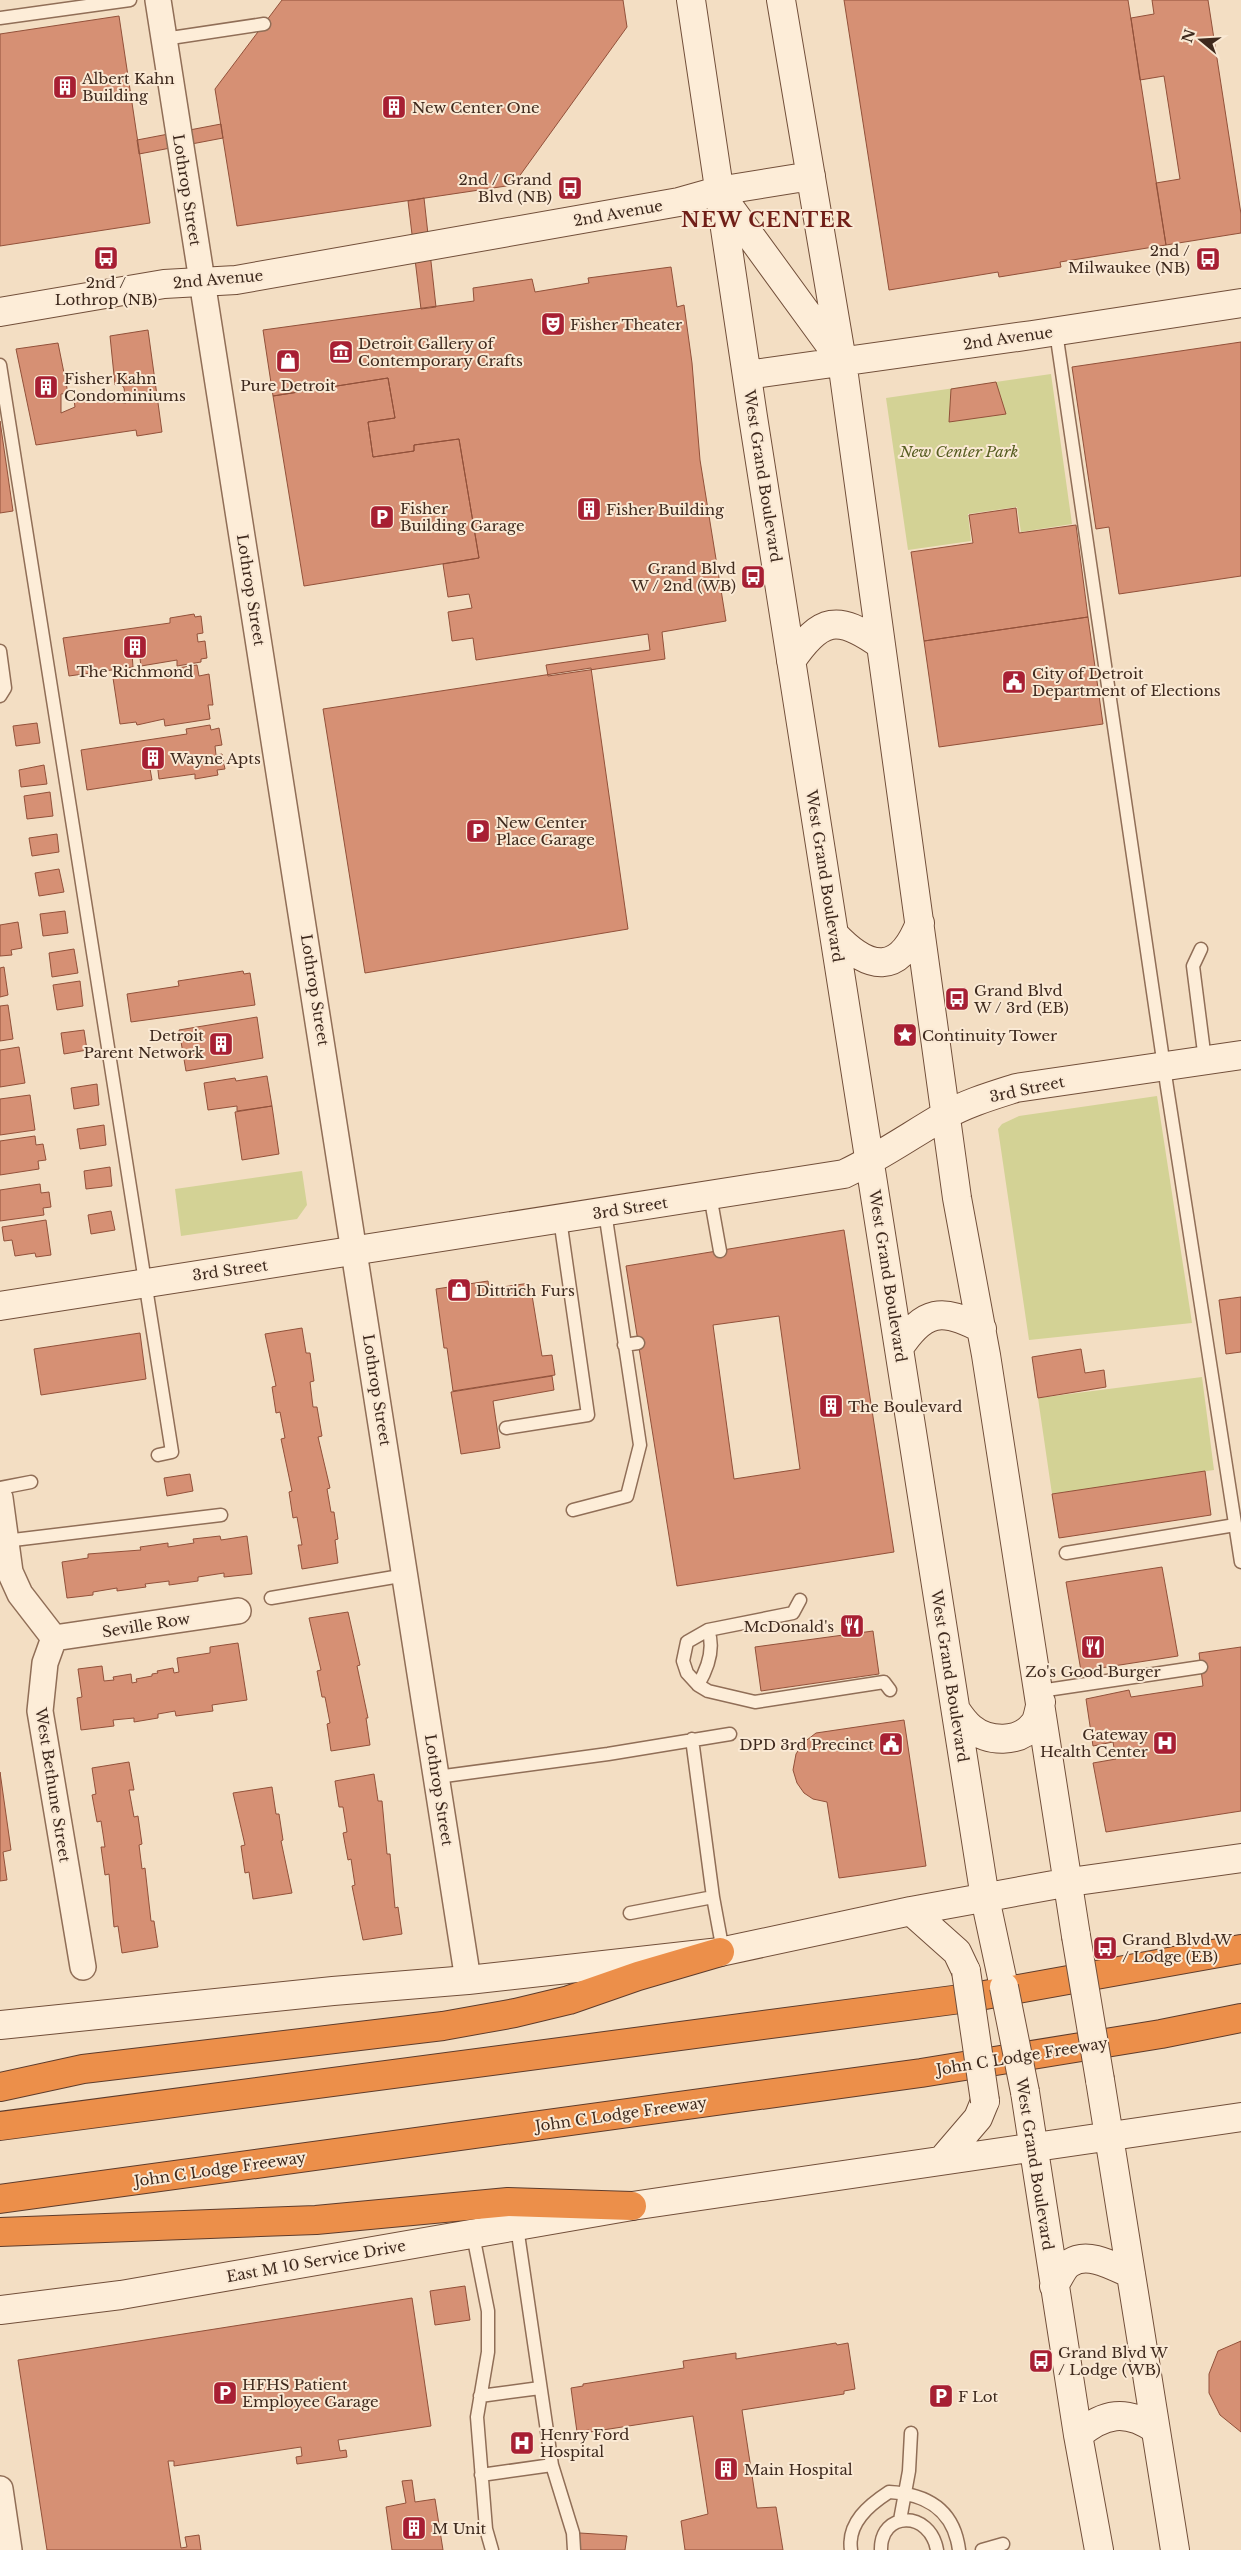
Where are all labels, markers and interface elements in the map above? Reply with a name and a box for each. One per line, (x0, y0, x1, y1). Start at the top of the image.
north arrow (1176, 15, 1226, 65)
text: N (1178, 27, 1199, 45)
place label: Albert Kahn Building (81, 69, 175, 105)
building icon: Albert Kahn Building (52, 74, 78, 100)
building icon: New Center One (381, 94, 407, 120)
place label: New Center One (412, 98, 540, 117)
street label: Lothrop Street (169, 133, 205, 248)
place label: 2nd / Grand Blvd (NB) (458, 170, 552, 206)
bus stop icon: 2nd / Grand Blvd (NB) (557, 175, 583, 201)
street label: 2nd Avenue (572, 196, 664, 230)
district label: NEW CENTER (681, 208, 853, 232)
place label: 2nd / Milwaukee (NB) (1068, 241, 1190, 277)
bus stop icon: 2nd / Lothrop (NB) (93, 245, 119, 271)
bus stop icon: 2nd / Milwaukee (NB) (1195, 246, 1221, 272)
street label: 2nd Avenue (172, 266, 264, 292)
place label: 2nd / Lothrop (NB) (55, 273, 157, 309)
theatre icon: Fisher Theater (540, 311, 566, 337)
place label: Fisher Theater (570, 315, 683, 334)
street label: 2nd Avenue (962, 322, 1054, 354)
place label: Detroit Gallery of Contemporary Crafts (358, 334, 523, 370)
museum icon: Detroit Gallery of Contemporary Crafts (328, 339, 354, 365)
shop icon: Pure Detroit (275, 348, 301, 374)
place label: Fisher Kahn Condominiums (64, 369, 186, 405)
building icon: Fisher Kahn Condominiums (33, 374, 59, 400)
place label: Pure Detroit (240, 376, 336, 395)
street label: West Grand Boulevard (740, 387, 786, 564)
park label: New Center Park (899, 442, 1018, 461)
building icon: Fisher Building (576, 496, 602, 522)
place label: Fisher Building Garage (400, 499, 525, 535)
place label: Fisher Building (606, 500, 725, 519)
parking icon: Fisher Building Garage (369, 504, 395, 530)
street label: Lothrop Street (233, 533, 269, 648)
place label: Grand Blvd W / 2nd (WB) (630, 559, 736, 595)
bus stop icon: Grand Blvd W / 2nd (WB) (740, 564, 766, 590)
building icon: The Richmond (122, 634, 148, 660)
place label: The Richmond (77, 662, 193, 681)
place label: City of Detroit Department of Elections (1032, 664, 1221, 700)
public building icon: City of Detroit Department of Elections (1001, 669, 1027, 695)
building icon: Wayne Apts (140, 745, 166, 771)
place label: Wayne Apts (169, 749, 261, 768)
street label: West Grand Boulevard (802, 787, 848, 964)
place label: New Center Place Garage (496, 813, 595, 849)
parking icon: New Center Place Garage (465, 818, 491, 844)
street label: Lothrop Street (297, 933, 333, 1048)
place label: Grand Blvd W / 3rd (EB) (973, 981, 1069, 1017)
bus stop icon: Grand Blvd W / 3rd (EB) (944, 986, 970, 1012)
place icon: Continuity Tower (892, 1022, 918, 1048)
place label: Detroit Parent Network (84, 1026, 205, 1062)
place label: Continuity Tower (922, 1026, 1058, 1045)
building icon: Detroit Parent Network (208, 1031, 234, 1057)
street label: 3rd Street (988, 1072, 1066, 1106)
street label: West Grand Boulevard (865, 1187, 911, 1364)
street label: 3rd Street (591, 1193, 669, 1223)
street label: 3rd Street (191, 1255, 269, 1285)
shop icon: Dittrich Furs (446, 1277, 472, 1303)
place label: Dittrich Furs (476, 1281, 575, 1300)
street label: Lothrop Street (359, 1333, 395, 1448)
building icon: The Boulevard (818, 1393, 844, 1419)
place label: The Boulevard (848, 1397, 962, 1416)
street label: West Grand Boulevard (927, 1587, 973, 1764)
street label: Seville Row (101, 1609, 192, 1641)
restaurant icon: McDonald's (839, 1613, 865, 1639)
place label: McDonald's (743, 1617, 834, 1636)
restaurant icon: Zo's Good Burger (1080, 1634, 1106, 1660)
place label: Zo's Good Burger (1025, 1662, 1162, 1681)
street label: West Bethune Street (31, 1705, 75, 1864)
place label: Gateway Health Center (1040, 1725, 1149, 1761)
hospital icon: Gateway Health Center (1152, 1730, 1178, 1756)
public building icon: DPD 3rd Precinct (878, 1731, 904, 1757)
street label: Lothrop Street (421, 1733, 457, 1848)
place label: DPD 3rd Precinct (739, 1735, 874, 1754)
place label: Grand Blvd W / Lodge (EB) (1122, 1930, 1232, 1966)
bus stop icon: Grand Blvd W / Lodge (EB) (1092, 1935, 1118, 1961)
street label: John C Lodge Freeway (933, 2033, 1110, 2079)
street label: West Grand Boulevard (1012, 2075, 1058, 2252)
street label: John C Lodge Freeway (532, 2092, 709, 2136)
street label: John C Lodge Freeway (131, 2147, 308, 2191)
street label: East M 10 Service Drive (225, 2236, 407, 2286)
place label: Grand Blvd W / Lodge (WB) (1058, 2343, 1168, 2379)
bus stop icon: Grand Blvd W / Lodge (WB) (1028, 2348, 1054, 2374)
place label: HFHS Patient Employee Garage (242, 2375, 379, 2411)
parking icon: HFHS Patient Employee Garage (212, 2380, 238, 2406)
parking icon: F Lot (928, 2383, 954, 2409)
place label: F Lot (958, 2387, 999, 2406)
place label: Henry Ford Hospital (540, 2425, 629, 2461)
hospital icon: Henry Ford Hospital (509, 2430, 535, 2456)
building icon: Main Hospital (713, 2456, 739, 2482)
place label: Main Hospital (744, 2460, 853, 2479)
building icon: M Unit (401, 2515, 427, 2541)
place label: M Unit (432, 2519, 487, 2538)

